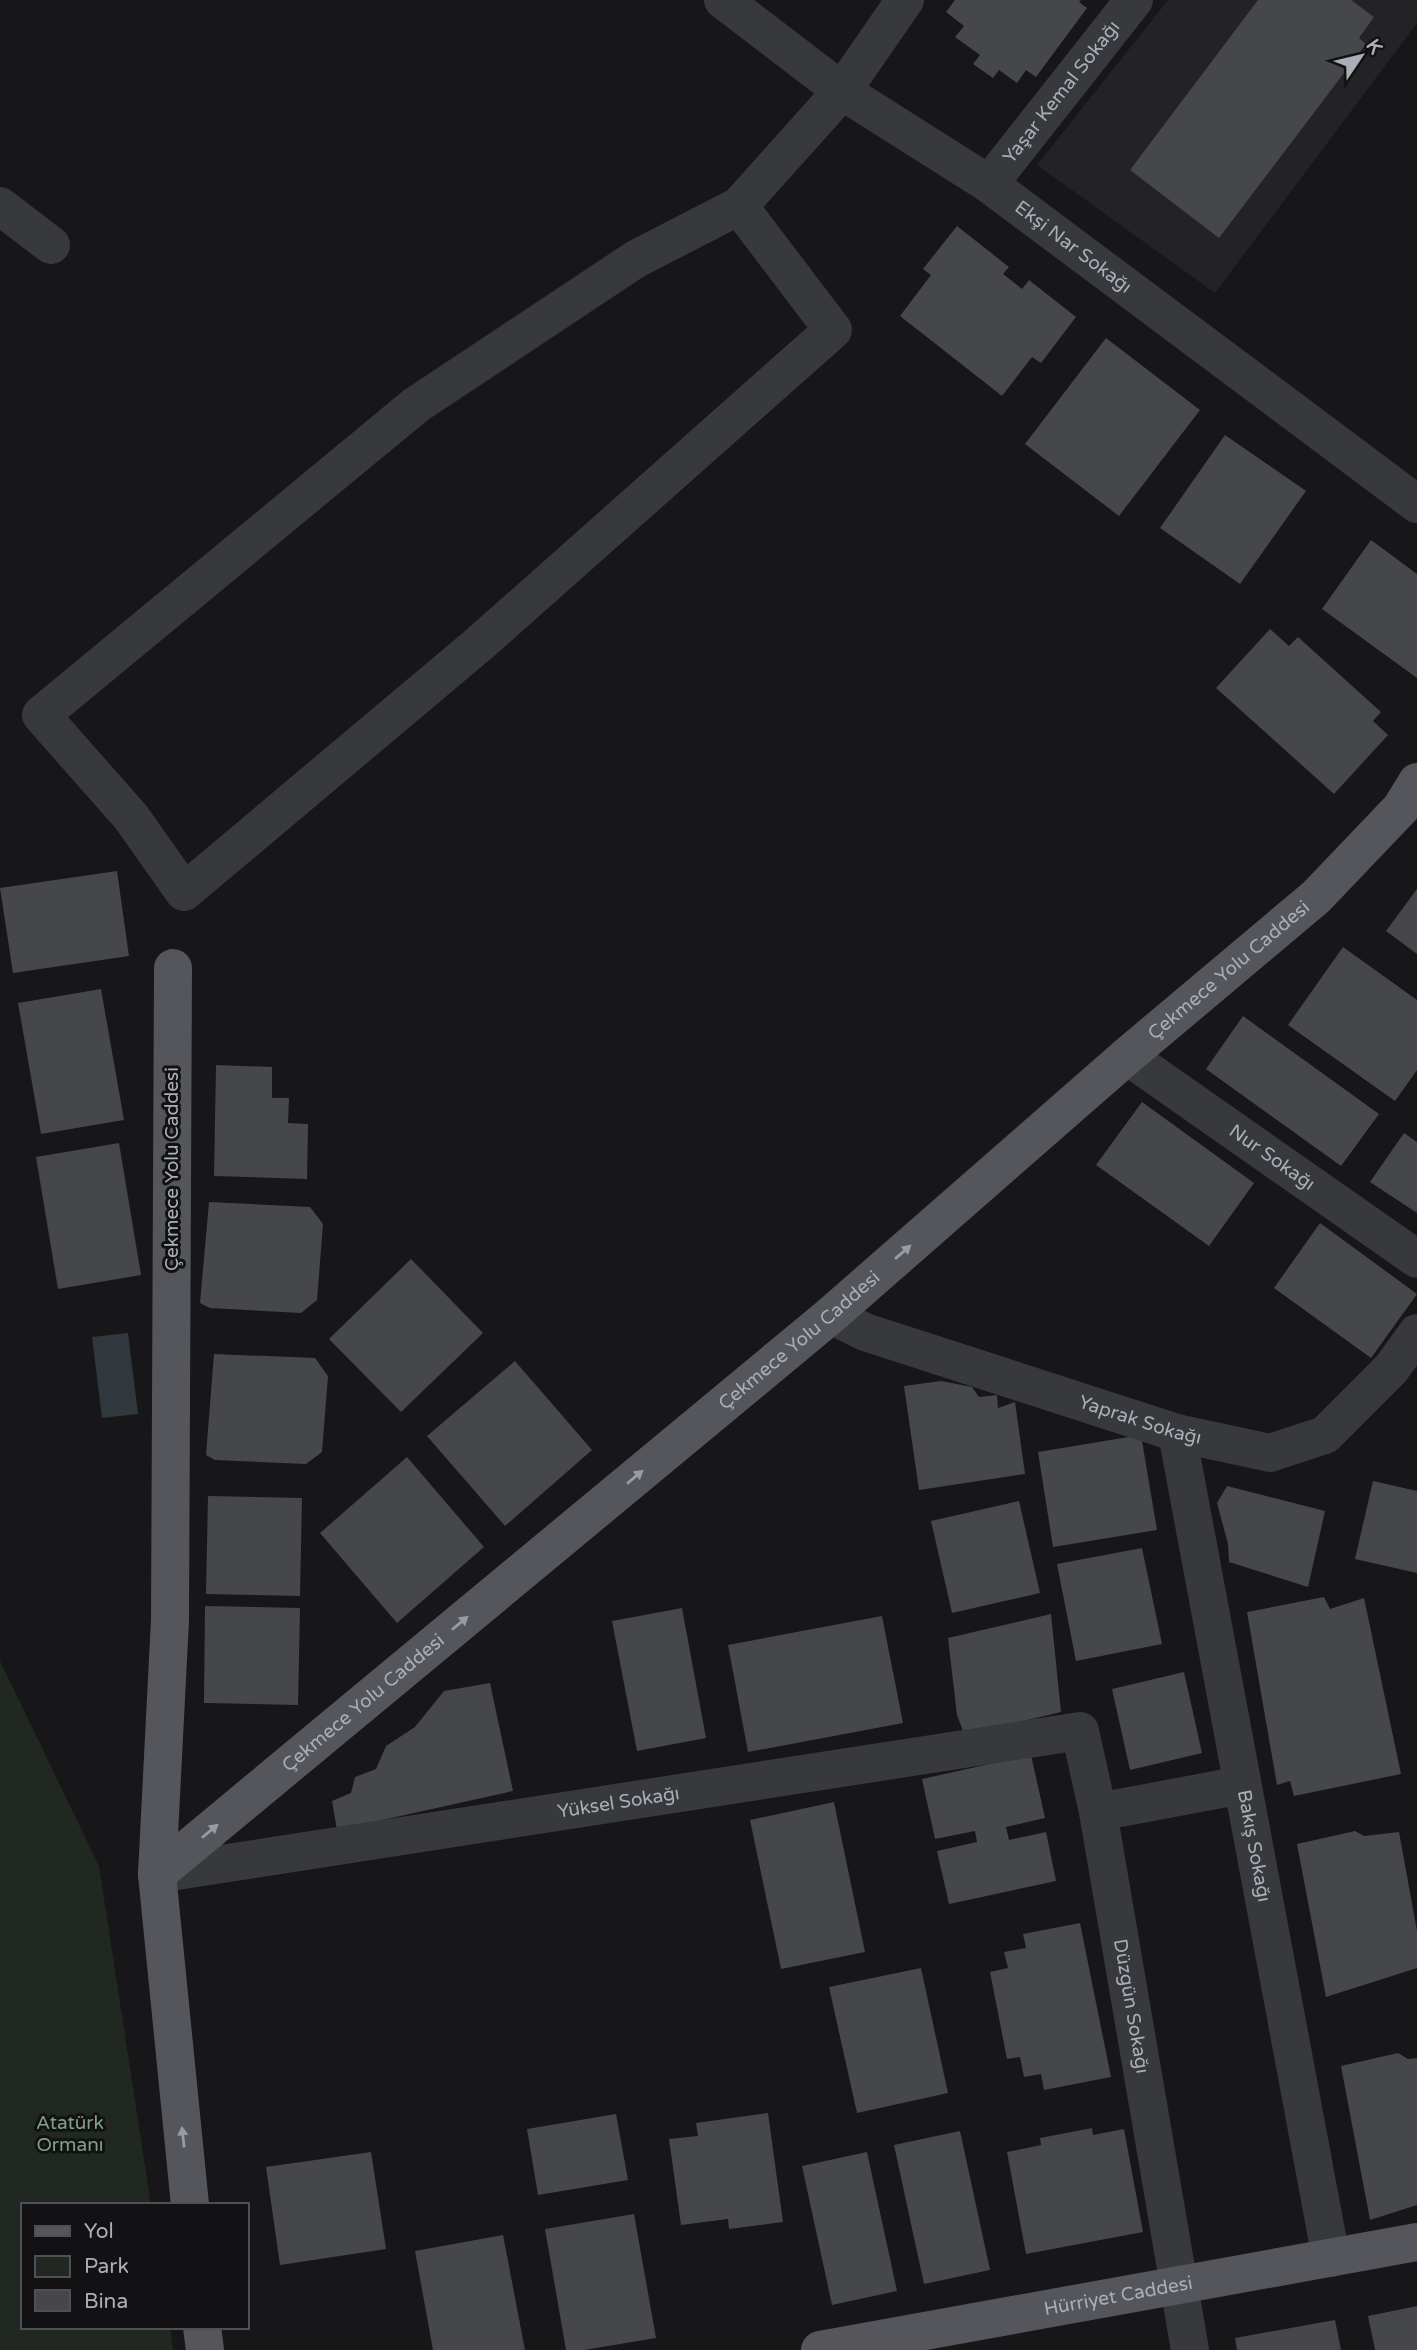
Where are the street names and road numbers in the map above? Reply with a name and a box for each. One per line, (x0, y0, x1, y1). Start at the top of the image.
street label: Yaşar Kemal Sokağı (998, 16, 1124, 168)
street label: Ekşi Nar Sokağı (1011, 196, 1136, 298)
street label: Çekmece Yolu Caddesi (1144, 896, 1314, 1044)
street label: Çekmece Yolu Caddesi (161, 1067, 183, 1271)
street label: Nur Sokağı (1225, 1120, 1319, 1195)
street label: Çekmece Yolu Caddesi (714, 1266, 884, 1415)
street label: Yaprak Sokağı (1076, 1391, 1204, 1449)
street label: Çekmece Yolu Caddesi (278, 1629, 449, 1777)
street label: Yüksel Sokağı (556, 1782, 681, 1823)
street label: Bakış Sokağı (1233, 1788, 1275, 1904)
street label: Düzgün Sokağı (1109, 1937, 1154, 2075)
street label: Hürriyet Caddesi (1042, 2272, 1194, 2320)

